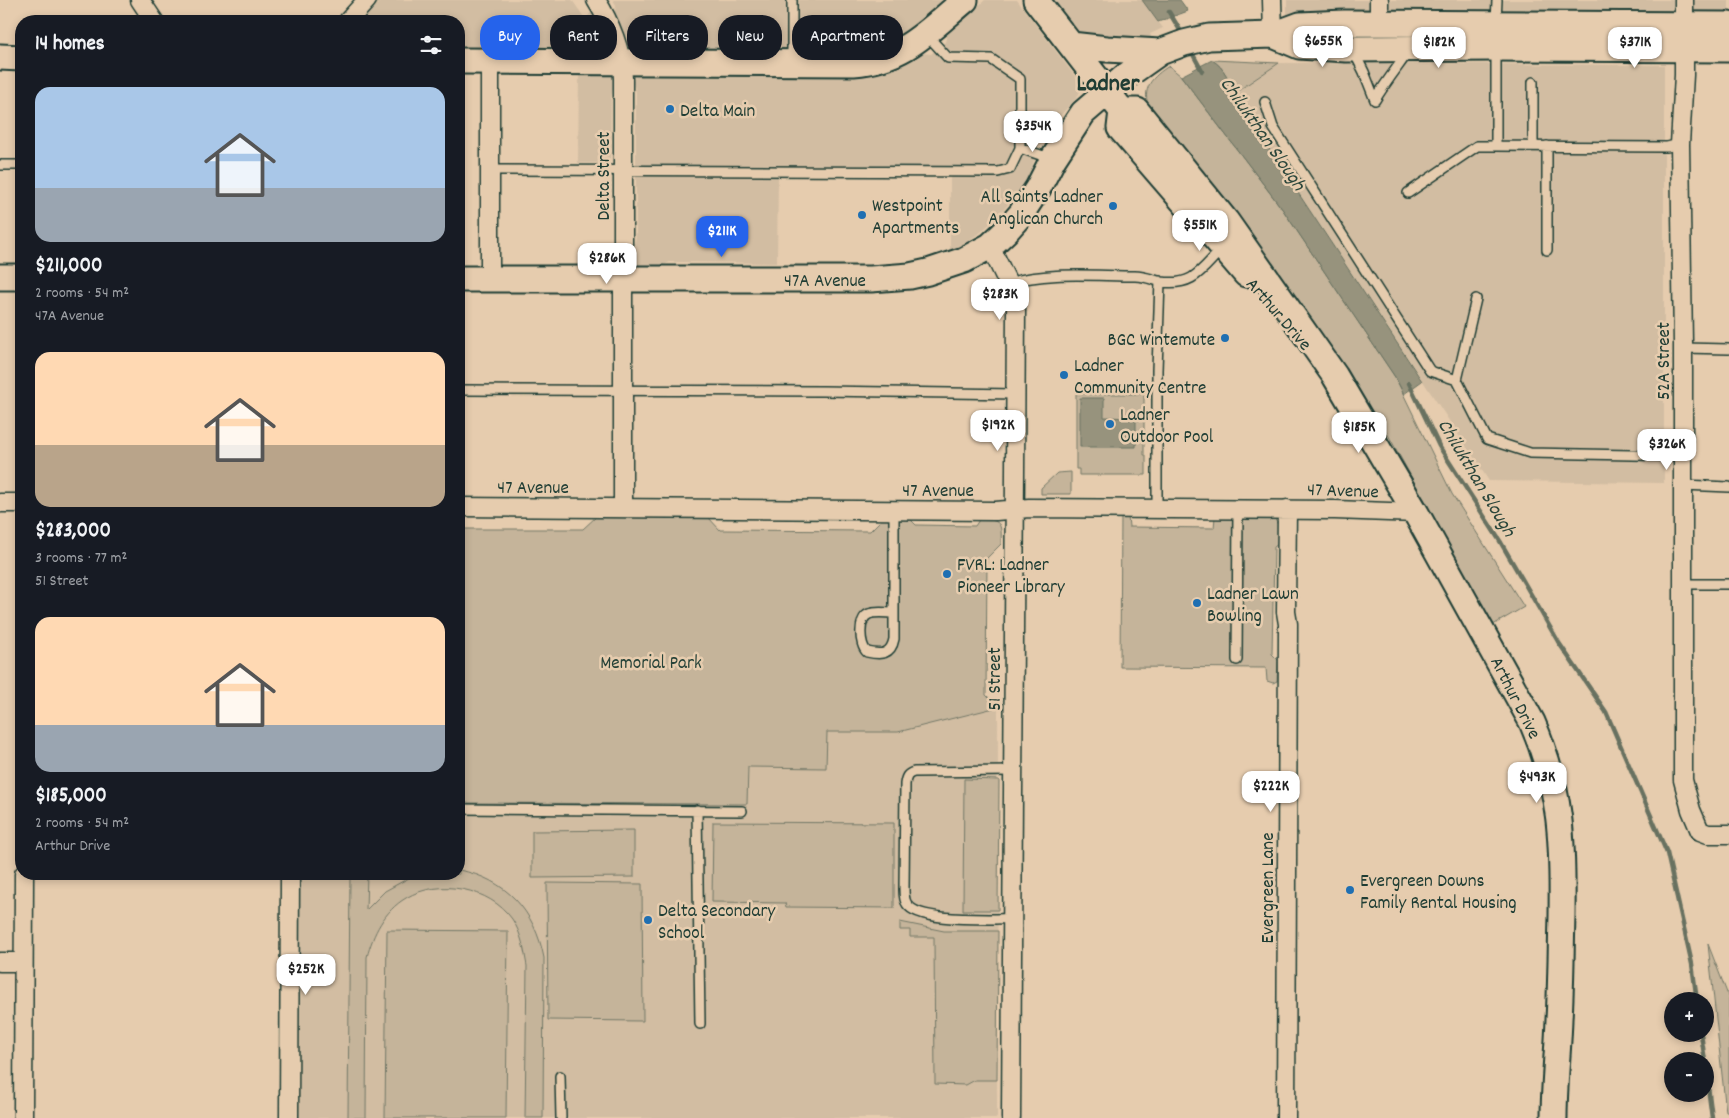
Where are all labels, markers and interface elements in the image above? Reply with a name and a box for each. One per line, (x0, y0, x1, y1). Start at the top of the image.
chip: Buy (480, 15, 540, 60)
chip: Rent (550, 15, 617, 60)
chip: Filters (627, 15, 708, 60)
chip: New (718, 15, 782, 60)
chip: Apartment (792, 15, 903, 60)
pin: $655K (1288, 26, 1358, 68)
pin: $182K (1404, 27, 1474, 69)
pin: $371K (1600, 27, 1670, 69)
text: 14 homes (35, 30, 105, 60)
text: $655K (1304, 30, 1342, 53)
icon: filters (417, 31, 445, 59)
text: $182K (1423, 31, 1455, 54)
text: $371K (1619, 31, 1651, 54)
district label: Ladner (1077, 68, 1141, 102)
water label: Chilukthan Slough (1212, 72, 1312, 198)
place label: Delta Main (680, 99, 755, 126)
marker: Delta Main (664, 103, 676, 115)
pin: $354K (998, 110, 1068, 153)
text: $354K (1015, 115, 1051, 138)
icon: home (195, 120, 285, 210)
street label: Delta Street (592, 131, 619, 221)
place label: All Saints Ladner Anglican Church (981, 185, 1103, 234)
place label: Westpoint Apartments (872, 194, 959, 243)
marker: All Saints Ladner Anglican Church (1107, 200, 1119, 212)
marker: Westpoint Apartments (856, 209, 868, 221)
pin: $551K (1165, 210, 1235, 252)
text: $551K (1183, 214, 1217, 237)
pin: $211K (687, 216, 757, 258)
text: $211K (707, 220, 737, 243)
pin: $286K (572, 242, 642, 285)
text: $286K (589, 247, 625, 270)
text: $211,000 (35, 252, 102, 282)
street label: 47A Avenue (784, 269, 866, 296)
street label: Arthur Drive (1238, 273, 1317, 358)
pin: $283K (965, 278, 1035, 321)
text: 2 rooms · 54 m² (35, 282, 129, 305)
text: $283K (982, 283, 1018, 306)
text: 47A Avenue (35, 305, 104, 328)
street label: 52A Street (1652, 322, 1679, 400)
place label: BGC Wintemute (1108, 328, 1215, 355)
marker: BGC Wintemute (1219, 332, 1231, 344)
place label: Ladner Community Centre (1074, 354, 1206, 403)
marker: Ladner Community Centre (1058, 369, 1070, 381)
icon: home (195, 385, 285, 475)
place label: Ladner Outdoor Pool (1120, 403, 1214, 452)
pin: $192K (963, 410, 1033, 452)
pin: $185K (1324, 412, 1394, 454)
text: $192K (981, 414, 1015, 437)
water label: Chilukthan Slough (1429, 414, 1522, 543)
text: $185K (1343, 416, 1375, 439)
marker: Ladner Outdoor Pool (1104, 418, 1116, 430)
pin: $326K (1632, 428, 1702, 471)
text: $326K (1648, 433, 1686, 456)
street label: 47 Avenue (497, 476, 569, 503)
street label: 47 Avenue (1307, 478, 1379, 507)
street label: 47 Avenue (902, 479, 974, 506)
text: $283,000 (35, 517, 111, 547)
text: 3 rooms · 77 m² (35, 547, 127, 570)
place label: FVRL: Ladner Pioneer Library (957, 553, 1065, 602)
marker: FVRL: Ladner Pioneer Library (941, 568, 953, 580)
text: 51 Street (35, 570, 88, 593)
place label: Ladner Lawn Bowling (1207, 582, 1299, 631)
marker: Ladner Lawn Bowling (1191, 597, 1203, 609)
street label: 51 Street (983, 647, 1010, 711)
icon: home (195, 650, 285, 740)
park label: Memorial Park (600, 651, 702, 678)
street label: Arthur Drive (1482, 653, 1546, 745)
pin: $493K (1502, 762, 1572, 804)
text: $493K (1519, 766, 1555, 789)
pin: $222K (1236, 770, 1306, 813)
text: $222K (1253, 775, 1289, 798)
text: $185,000 (35, 782, 107, 812)
text: 2 rooms · 54 m² (35, 812, 129, 835)
street label: Evergreen Lane (1256, 833, 1283, 944)
text: Arthur Drive (35, 835, 110, 858)
place label: Evergreen Downs Family Rental Housing (1360, 869, 1517, 918)
marker: Evergreen Downs Family Rental Housing (1344, 884, 1356, 896)
place label: Delta Secondary School (658, 899, 775, 948)
marker: Delta Secondary School (642, 914, 654, 926)
pin: $252K (271, 954, 341, 996)
text: $252K (288, 958, 324, 981)
map controls (1664, 992, 1714, 1102)
button: + (1664, 992, 1714, 1042)
button: − (1664, 1052, 1714, 1102)

